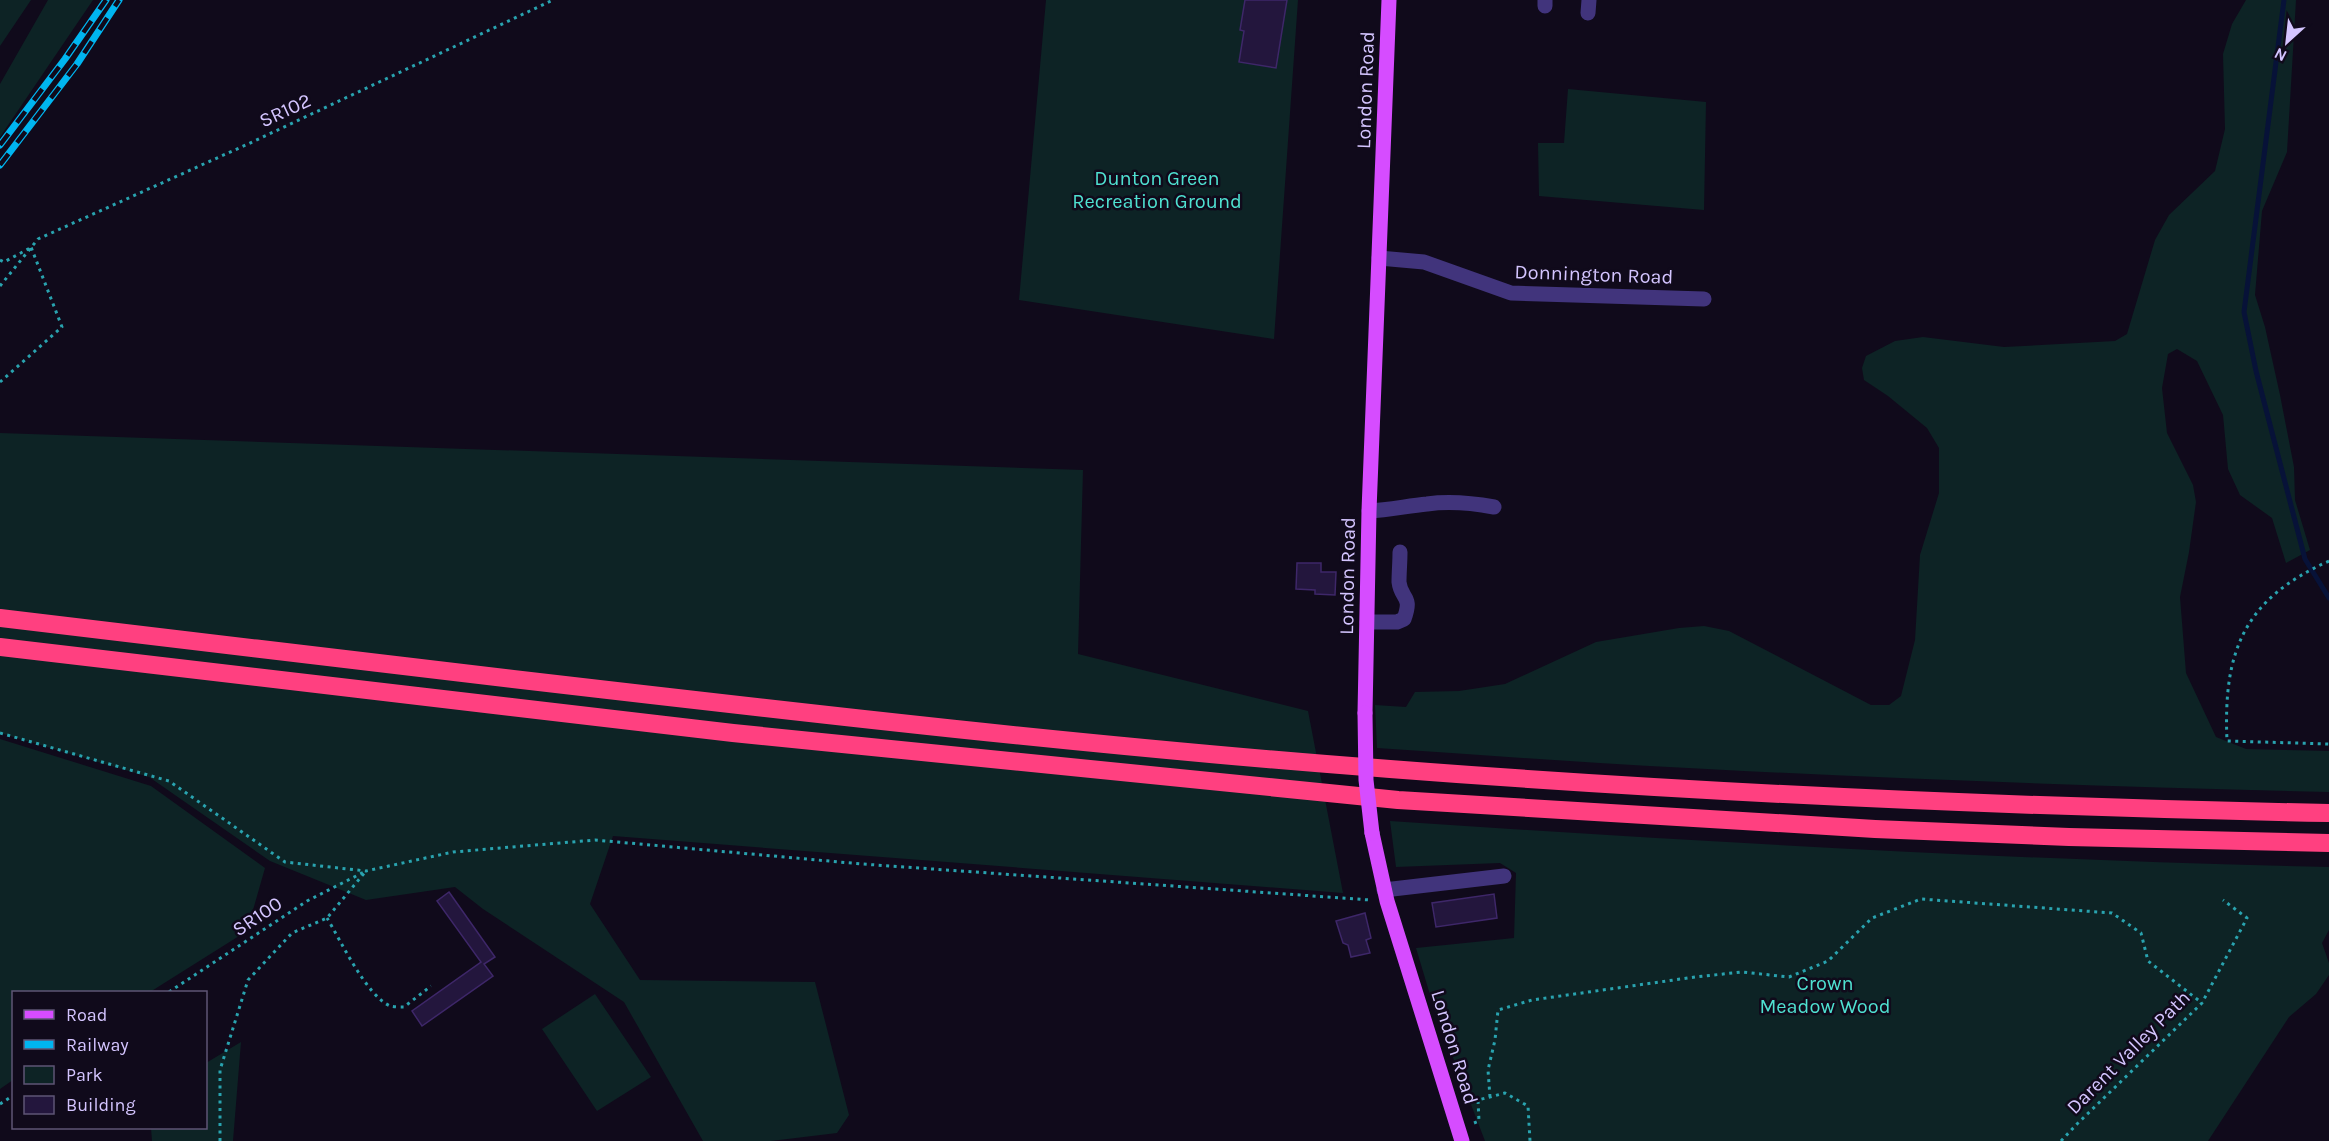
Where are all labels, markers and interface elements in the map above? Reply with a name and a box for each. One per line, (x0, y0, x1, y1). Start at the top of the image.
north arrow (2257, 12, 2317, 72)
street label: London Road (1352, 31, 1379, 149)
text: N (2271, 44, 2290, 66)
street label: SR102 (256, 89, 315, 132)
park label: Dunton Green Recreation Ground (1072, 167, 1242, 213)
street label: Donnington Road (1514, 260, 1674, 289)
street label: London Road (1335, 517, 1360, 635)
street label: SR100 (228, 892, 286, 941)
park label: Crown Meadow Wood (1759, 972, 1891, 1018)
street label: Darent Valley Path (2062, 986, 2195, 1119)
street label: London Road (1426, 987, 1483, 1107)
legend (12, 991, 207, 1129)
text: Road (66, 1004, 107, 1026)
text: Railway (66, 1034, 129, 1056)
text: Park (66, 1064, 103, 1086)
text: Building (66, 1094, 136, 1116)

